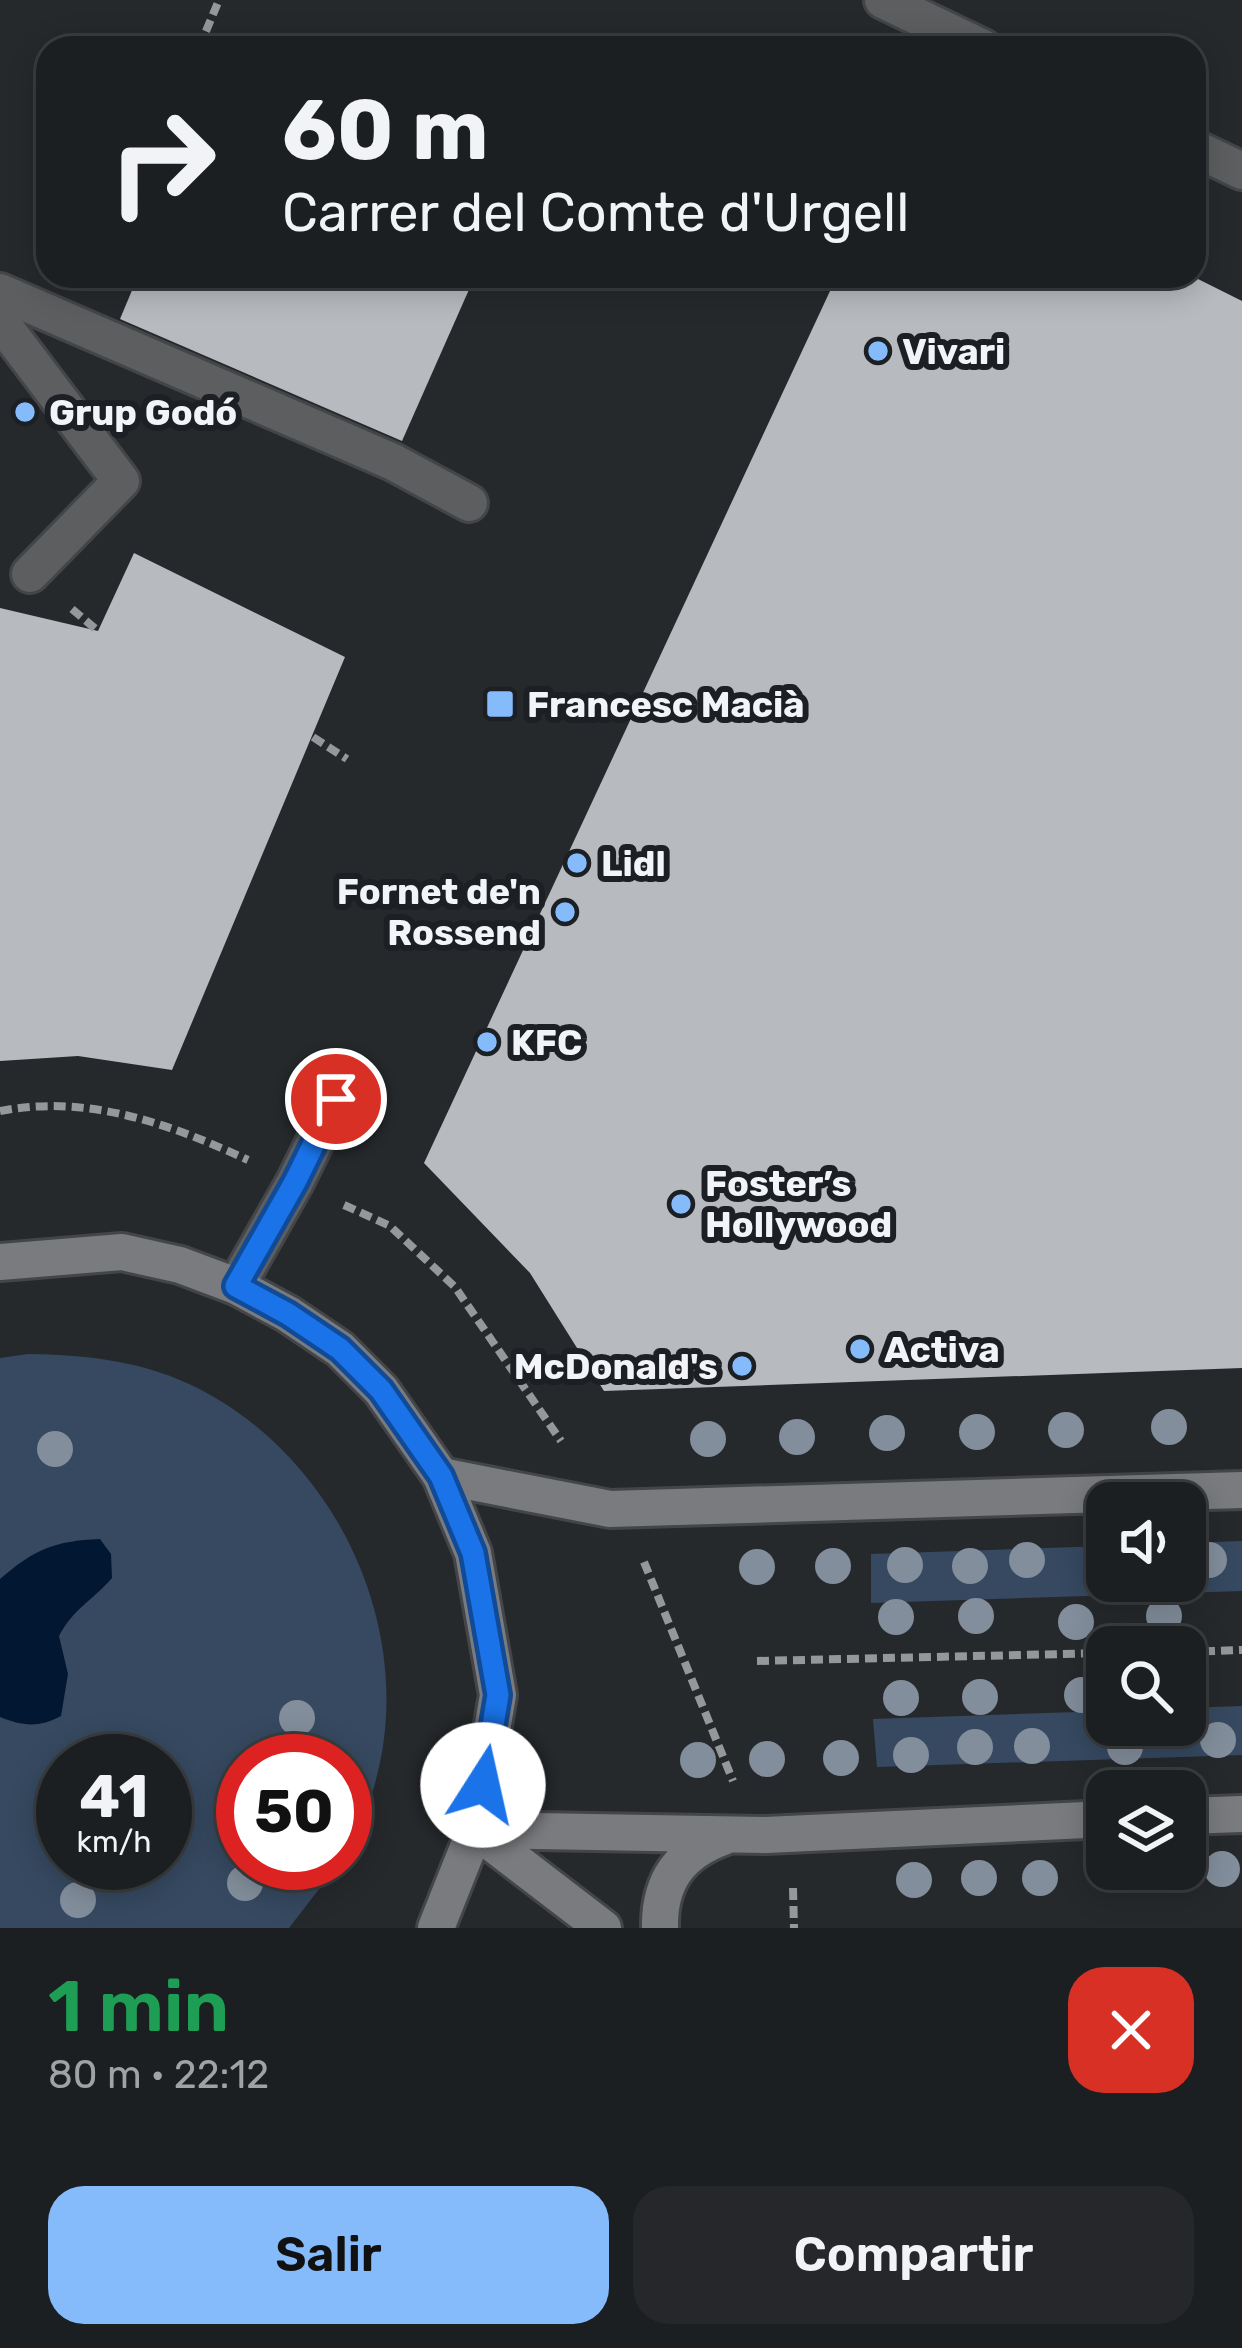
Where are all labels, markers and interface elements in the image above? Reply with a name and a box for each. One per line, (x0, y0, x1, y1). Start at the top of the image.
text: 60 m (282, 80, 489, 180)
icon: right (84, 84, 240, 240)
text: Carrer del Comte d'Urgell (282, 181, 909, 245)
place label: Vivari (902, 330, 1005, 373)
marker: Vivari (865, 338, 891, 364)
place label: Grup Godó (49, 391, 237, 434)
marker: Grup Godó (12, 399, 38, 425)
place label: Francesc Macià (527, 683, 805, 726)
marker: Francesc Macià (484, 688, 516, 720)
place label: Lidl (601, 842, 666, 885)
marker: Lidl (564, 850, 590, 876)
place label: Fornet de'n Rossend (337, 870, 541, 954)
marker: Fornet de'n Rossend (552, 899, 578, 925)
place label: KFC (511, 1021, 582, 1064)
marker: KFC (474, 1029, 500, 1055)
pin (285, 1048, 387, 1150)
icon: arrive (303, 1066, 369, 1132)
place label: Foster’s Hollywood (705, 1162, 892, 1246)
marker: Foster’s Hollywood (668, 1191, 694, 1217)
place label: Activa (884, 1328, 1000, 1371)
marker: Activa (847, 1336, 873, 1362)
place label: McDonald's (514, 1345, 718, 1388)
marker: McDonald's (729, 1353, 755, 1379)
map controls (1086, 1482, 1206, 1890)
button: sound (1086, 1482, 1206, 1602)
button: search (1086, 1626, 1206, 1746)
position arrow (420, 1722, 546, 1848)
speed limit sign: 50 (216, 1734, 372, 1890)
text: 41 (79, 1761, 149, 1832)
button: layers (1086, 1770, 1206, 1890)
text: km/h (77, 1824, 151, 1860)
text: 1 min (48, 1964, 229, 2049)
button: close (1068, 1967, 1194, 2093)
text: 80 m · 22:12 (48, 2052, 269, 2098)
button: Salir (48, 2186, 609, 2324)
button: Compartir (633, 2186, 1194, 2324)

